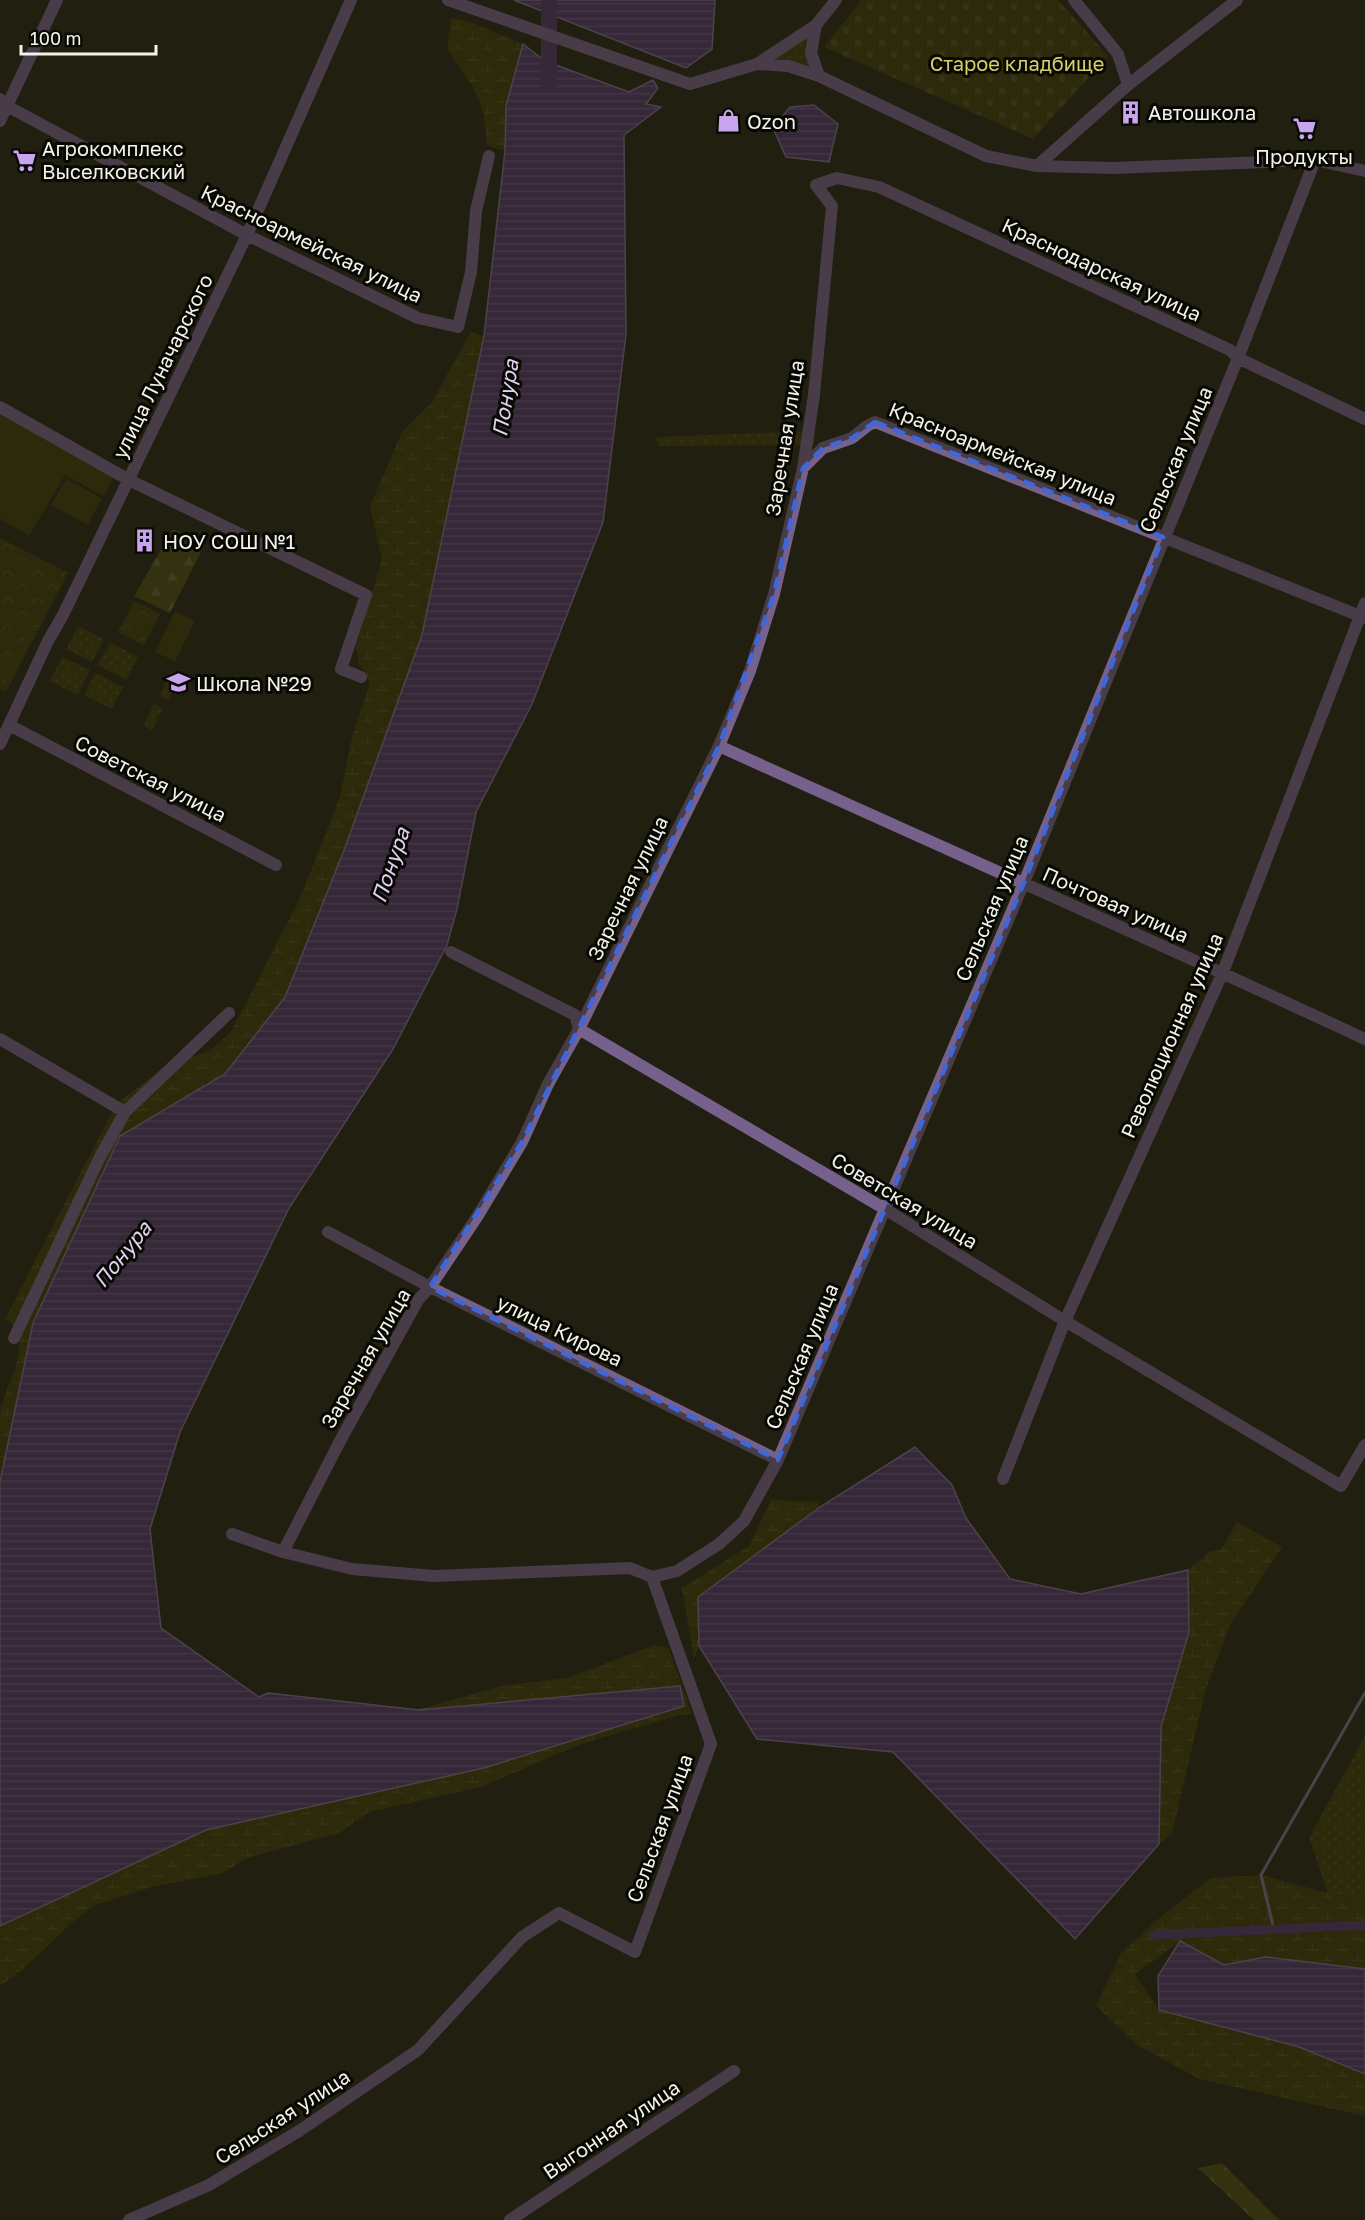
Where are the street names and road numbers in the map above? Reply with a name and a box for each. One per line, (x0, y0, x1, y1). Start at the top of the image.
street label: Красноармейская улица (198, 179, 426, 307)
street label: Краснодарская улица (999, 212, 1205, 326)
street label: улица Луначарского (107, 270, 217, 462)
street label: Заречная улица (760, 358, 808, 518)
street label: Сельская улица (1133, 383, 1217, 535)
street label: Красноармейская улица (886, 396, 1120, 510)
street label: Советская улица (71, 730, 231, 826)
street label: Заречная улица (582, 812, 672, 964)
street label: Сельская улица (949, 832, 1033, 984)
street label: Почтовая улица (1039, 861, 1193, 947)
street label: Революционная улица (1115, 929, 1227, 1141)
street label: Советская улица (828, 1147, 982, 1253)
street label: Сельская улица (759, 1280, 843, 1432)
street label: Заречная улица (315, 1284, 415, 1432)
street label: улица Кирова (493, 1289, 627, 1371)
street label: Сельская улица (621, 1751, 697, 1905)
street label: Сельская улица (210, 2063, 354, 2169)
street label: Выгонная улица (538, 2074, 684, 2184)

